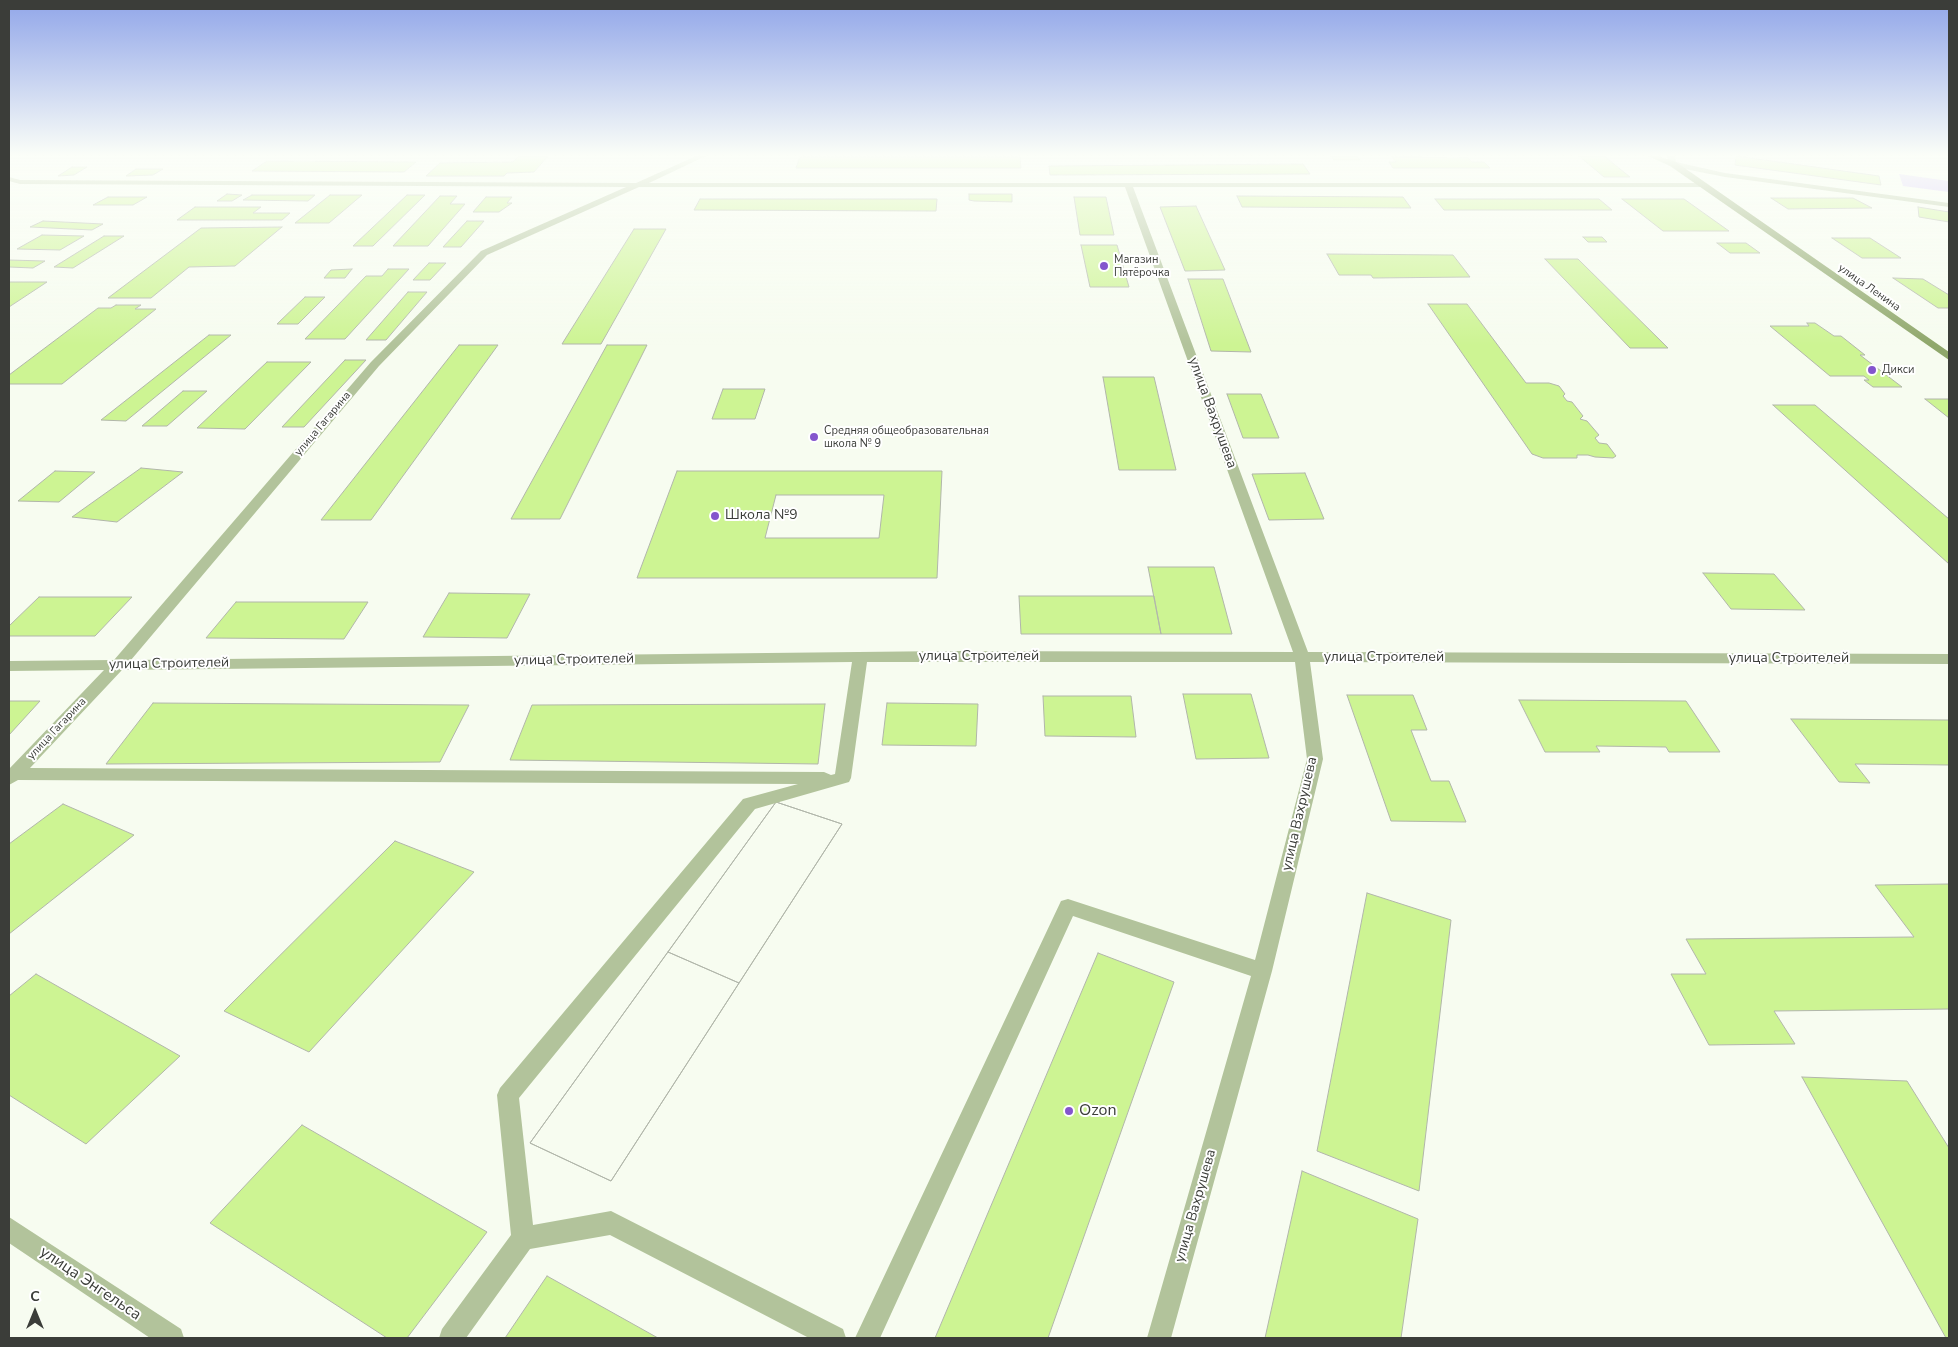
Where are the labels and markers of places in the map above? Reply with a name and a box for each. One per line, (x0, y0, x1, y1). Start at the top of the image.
place label: Магазин Пятёрочка (1114, 253, 1170, 279)
marker: Магазин Пятёрочка (1098, 260, 1110, 272)
place label: Дикси (1882, 363, 1914, 377)
marker: Дикси (1866, 364, 1878, 376)
place label: Средняя общеобразовательная школа № 9 (824, 424, 989, 450)
marker: Средняя общеобразовательная школа № 9 (808, 431, 820, 443)
place label: Школа №9 (725, 508, 798, 524)
marker: Школа №9 (709, 510, 721, 522)
place label: Ozon (1079, 1101, 1117, 1121)
marker: Ozon (1063, 1105, 1075, 1117)

